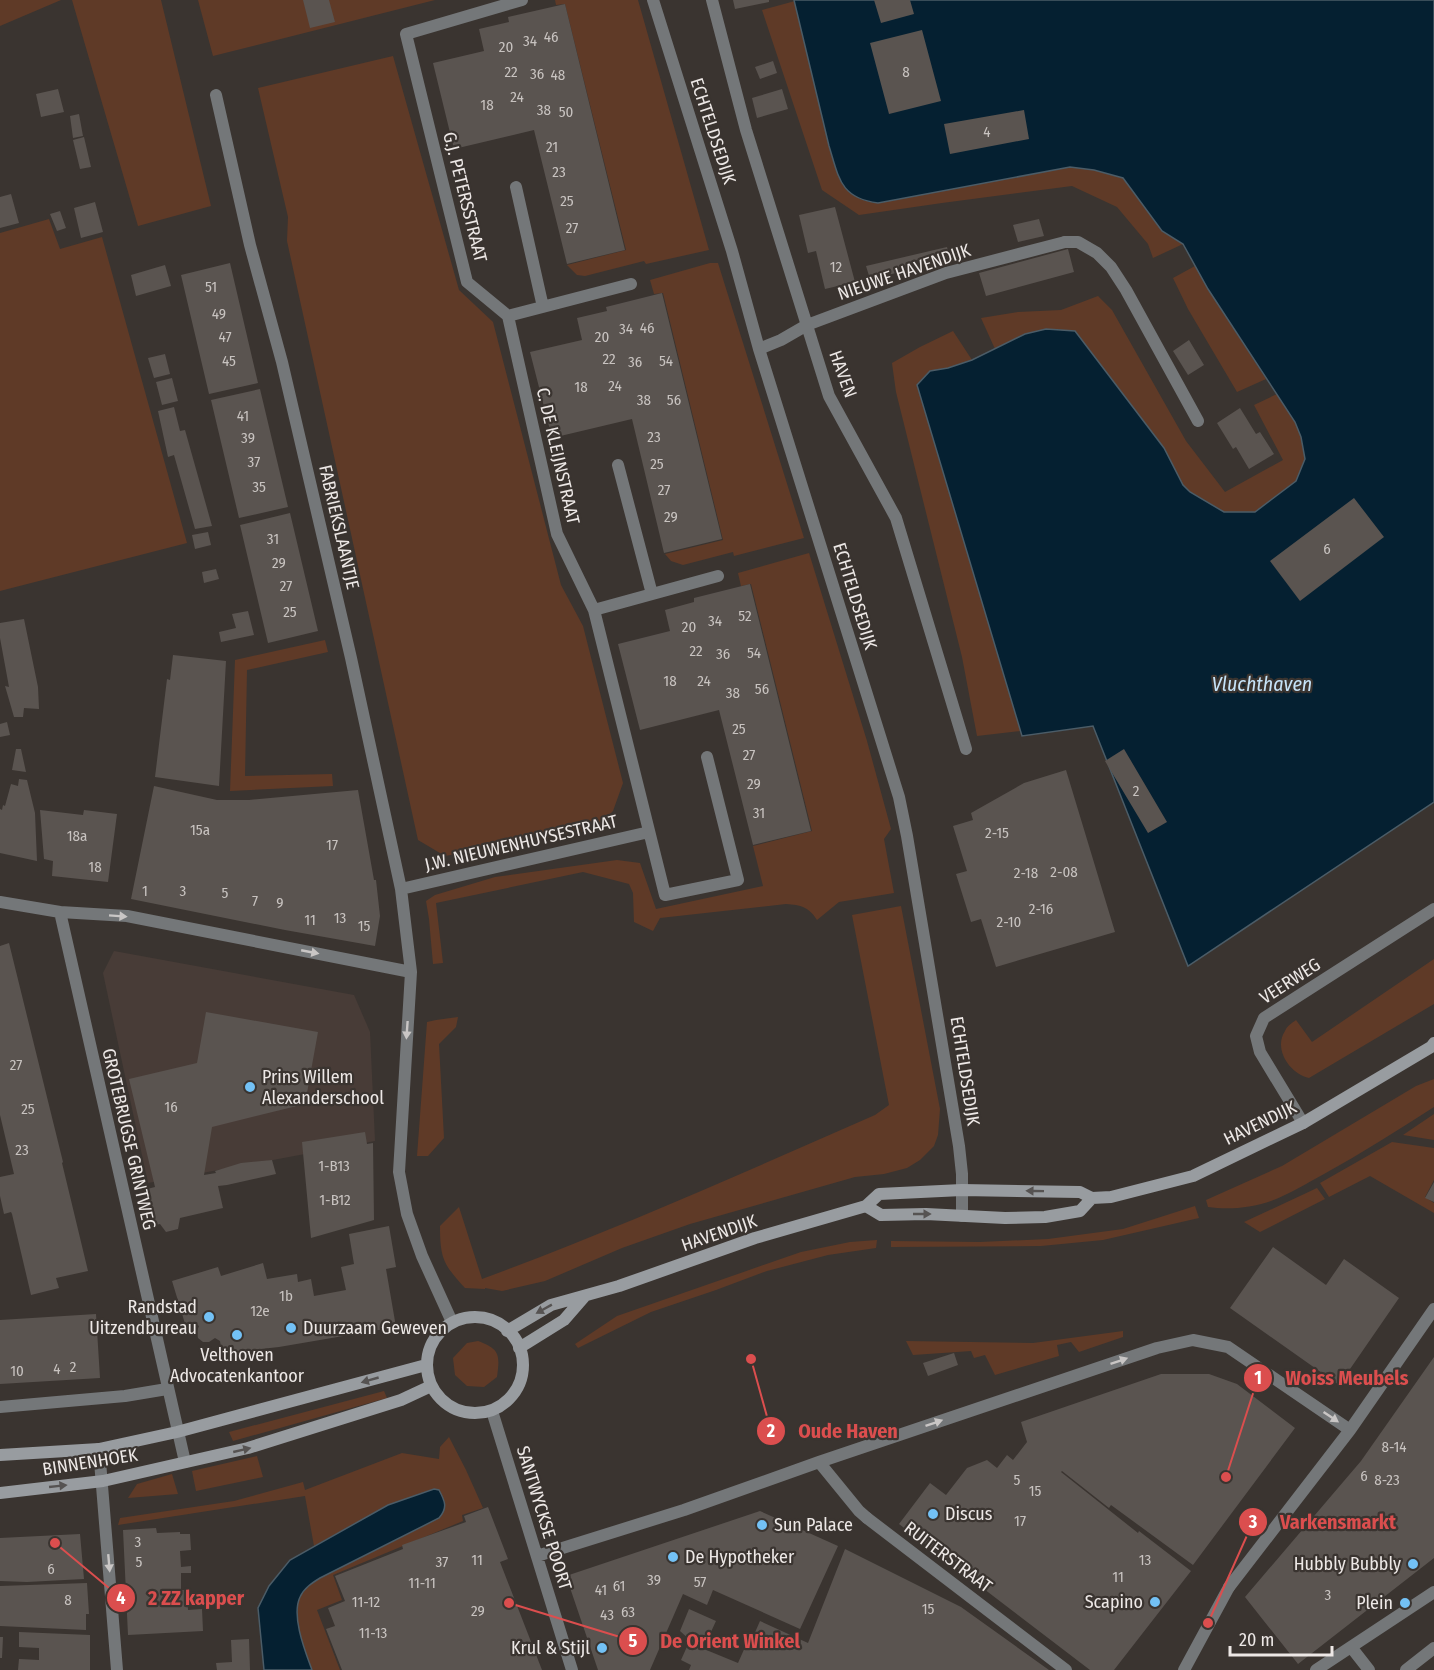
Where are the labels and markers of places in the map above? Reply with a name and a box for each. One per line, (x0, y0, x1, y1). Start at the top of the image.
place label: Prins Willem Alexanderschool (262, 1066, 384, 1109)
marker: Prins Willem Alexanderschool (243, 1080, 257, 1094)
place label: Randstad Uitzendbureau (89, 1296, 197, 1339)
marker: Randstad Uitzendbureau (202, 1310, 216, 1324)
place label: Duurzaam Geweven (303, 1317, 447, 1339)
marker: Duurzaam Geweven (284, 1321, 298, 1335)
marker: Velthoven Advocatenkantoor (230, 1328, 244, 1342)
place label: Velthoven Advocatenkantoor (170, 1344, 305, 1387)
callout: Woiss Meubels (1243, 1359, 1420, 1397)
callout: Oude Haven (756, 1412, 909, 1450)
place label: Discus (945, 1503, 993, 1525)
callout: Varkensmarkt (1238, 1503, 1408, 1541)
marker: Discus (926, 1507, 940, 1521)
place label: Sun Palace (774, 1514, 853, 1536)
marker: Sun Palace (755, 1518, 769, 1532)
place label: De Hypotheker (685, 1546, 795, 1568)
marker: De Hypotheker (666, 1550, 680, 1564)
place label: Hubbly Bubbly (1294, 1553, 1401, 1575)
marker: Hubbly Bubbly (1406, 1557, 1420, 1571)
callout: 2 ZZ kapper (106, 1579, 256, 1617)
place label: Scapino (1085, 1591, 1143, 1613)
place label: Plein (1356, 1592, 1393, 1614)
marker: Scapino (1148, 1595, 1162, 1609)
marker: Plein (1398, 1596, 1412, 1610)
callout: De Orient Winkel (618, 1622, 812, 1660)
place label: Krul & Stijl (511, 1637, 590, 1659)
marker: Krul & Stijl (595, 1641, 609, 1655)

